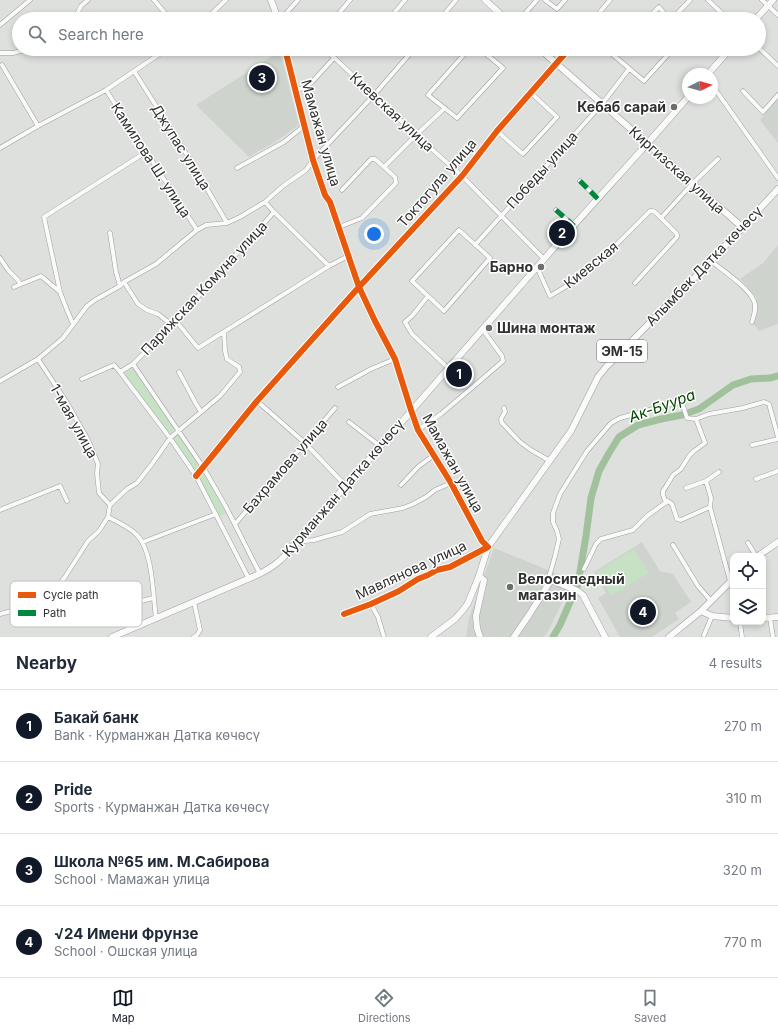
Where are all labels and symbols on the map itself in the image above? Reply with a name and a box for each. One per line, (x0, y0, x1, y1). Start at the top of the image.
pin: 3 (249, 63, 275, 93)
street label: Киевская улица (347, 68, 438, 155)
north arrow (682, 68, 718, 104)
street label: Мамажан улица (298, 77, 345, 188)
place label: Кебаб сарай (577, 98, 666, 115)
street label: Камилова Ш. улица (108, 99, 195, 220)
street label: Джупас улица (148, 100, 215, 193)
marker: Кебаб сарай (669, 102, 679, 112)
street label: Киргизская улица (626, 122, 729, 217)
street label: Победы улица (502, 128, 581, 212)
street label: Токтогула улица (394, 135, 480, 230)
street label: Алымбек Датка көчөсү (642, 202, 765, 329)
street label: Парижская Комуна улица (137, 217, 270, 358)
pin: 2 (549, 218, 575, 248)
your location (364, 224, 384, 244)
street label: Киевская (560, 238, 621, 292)
place label: Барно (490, 258, 533, 275)
marker: Барно (536, 262, 546, 272)
place label: Шина монтаж (497, 319, 596, 336)
marker: Шина монтаж (484, 323, 494, 333)
road number: ЭМ-15 (597, 340, 647, 362)
pin: 1 (446, 359, 472, 389)
street label: 1-мая улица (47, 381, 102, 461)
water label: Ак-Буура (625, 385, 698, 427)
street label: Мамажан улица (419, 410, 488, 515)
street label: Бахрамова улица (239, 415, 330, 516)
street label: Курманжан Датка көчөсү (278, 415, 407, 560)
street label: Мавлянова улица (353, 536, 469, 603)
place label: Велосипедный магазин (518, 570, 625, 603)
legend (10, 581, 142, 627)
marker: Велосипедный магазин (505, 582, 515, 592)
text: Cycle path (43, 588, 99, 602)
pin: 4 (630, 597, 656, 627)
text: Path (43, 606, 66, 620)

